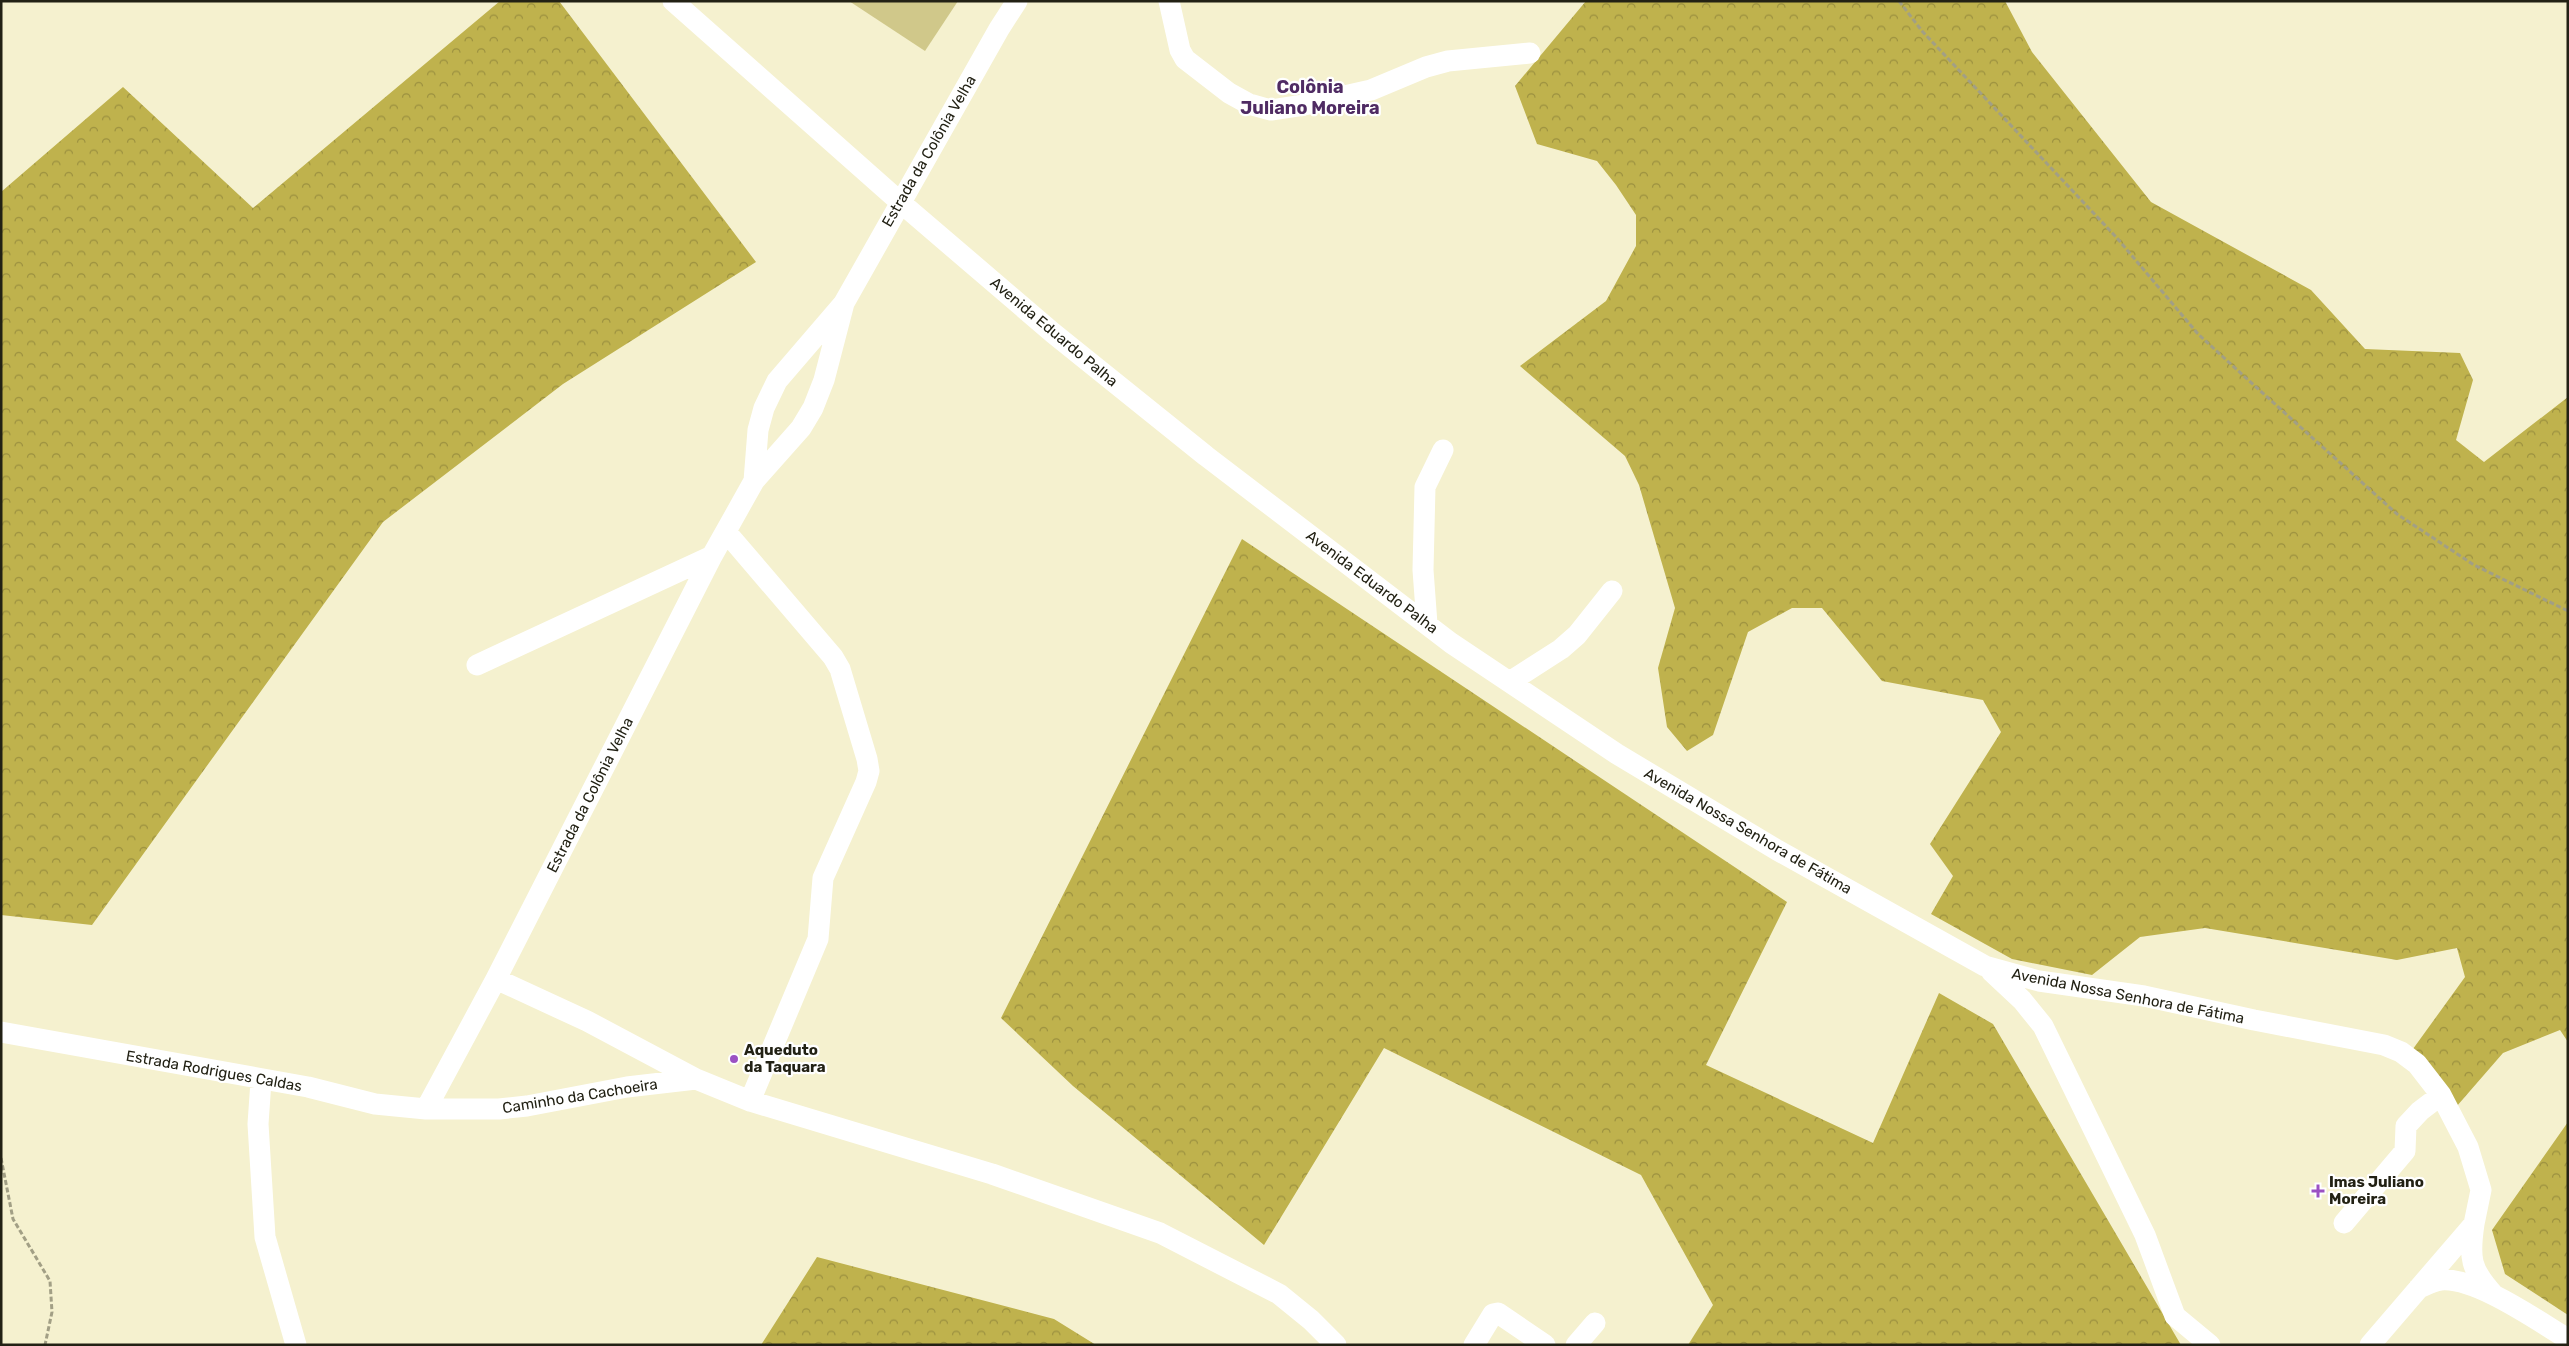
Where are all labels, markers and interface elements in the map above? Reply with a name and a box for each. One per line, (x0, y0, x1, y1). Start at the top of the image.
street label: Estrada da Colônia Velha (878, 72, 980, 230)
district label: Colônia Juliano Moreira (1240, 76, 1380, 119)
street label: Avenida Eduardo Palha (987, 274, 1121, 390)
street label: Avenida Eduardo Palha (1303, 527, 1441, 637)
street label: Estrada da Colônia Velha (543, 714, 637, 876)
street label: Avenida Nossa Senhora de Fátima (1641, 764, 1855, 898)
street label: Avenida Nossa Senhora de Fátima (2010, 965, 2246, 1027)
place label: Aqueduto da Taquara (744, 1041, 826, 1076)
street label: Estrada Rodrigues Caldas (125, 1047, 304, 1095)
marker: Aqueduto da Taquara (728, 1053, 740, 1065)
street label: Caminho da Cachoeira (501, 1075, 659, 1117)
place label: Imas Juliano Moreira (2329, 1173, 2424, 1208)
marker: Imas Juliano Moreira (2311, 1184, 2325, 1198)

